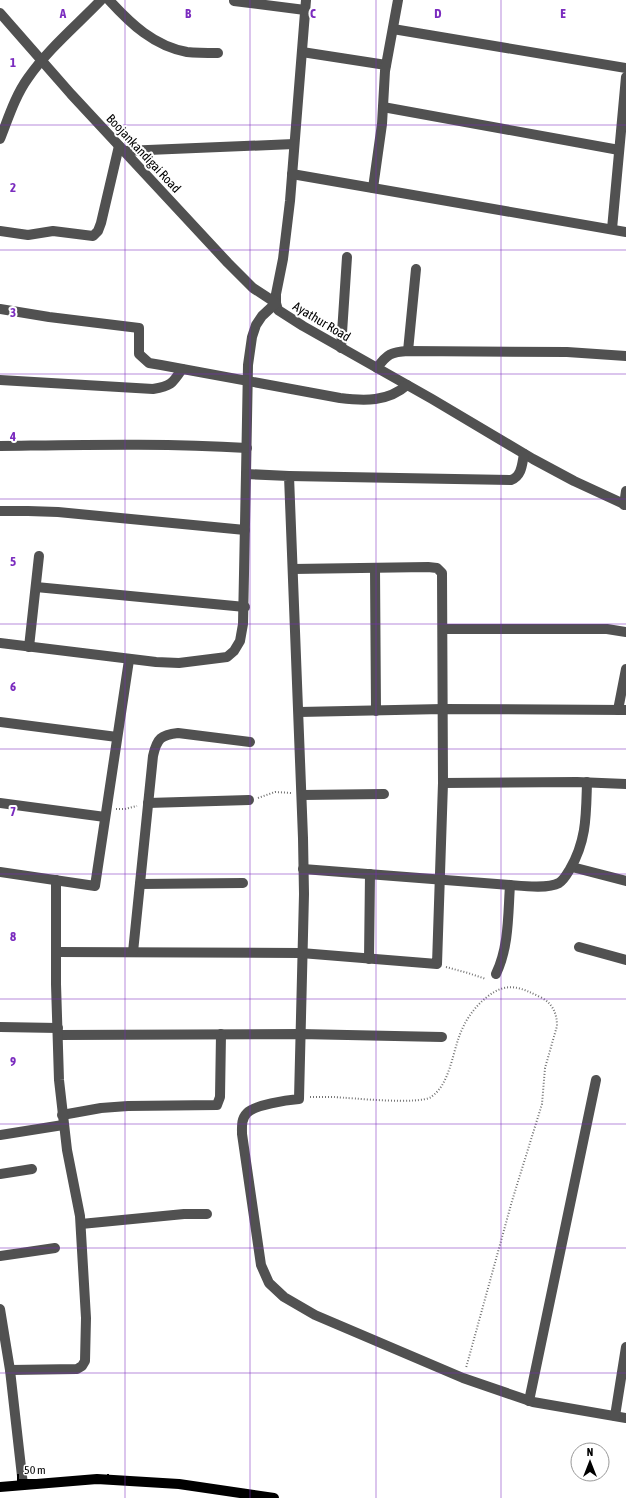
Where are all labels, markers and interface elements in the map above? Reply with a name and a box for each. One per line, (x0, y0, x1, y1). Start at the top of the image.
text: A (59, 6, 67, 21)
text: B (185, 6, 192, 21)
text: C (310, 6, 316, 21)
text: D (434, 6, 442, 21)
text: E (560, 6, 566, 21)
text: 1 (10, 55, 16, 70)
street label: Boojankandigai Road (103, 111, 184, 196)
text: 2 (10, 180, 16, 195)
street label: Ayathur Road (290, 298, 353, 344)
text: 3 (10, 305, 16, 320)
text: 4 (9, 429, 16, 444)
text: 5 (10, 554, 16, 569)
text: 6 (10, 679, 16, 694)
text: 7 (10, 804, 16, 819)
text: 8 (10, 929, 16, 944)
text: 9 (10, 1054, 16, 1069)
north arrow (570, 1442, 610, 1482)
text: N (587, 1446, 593, 1458)
scale bar (18, 1456, 108, 1482)
text: 50 m (24, 1463, 46, 1477)

